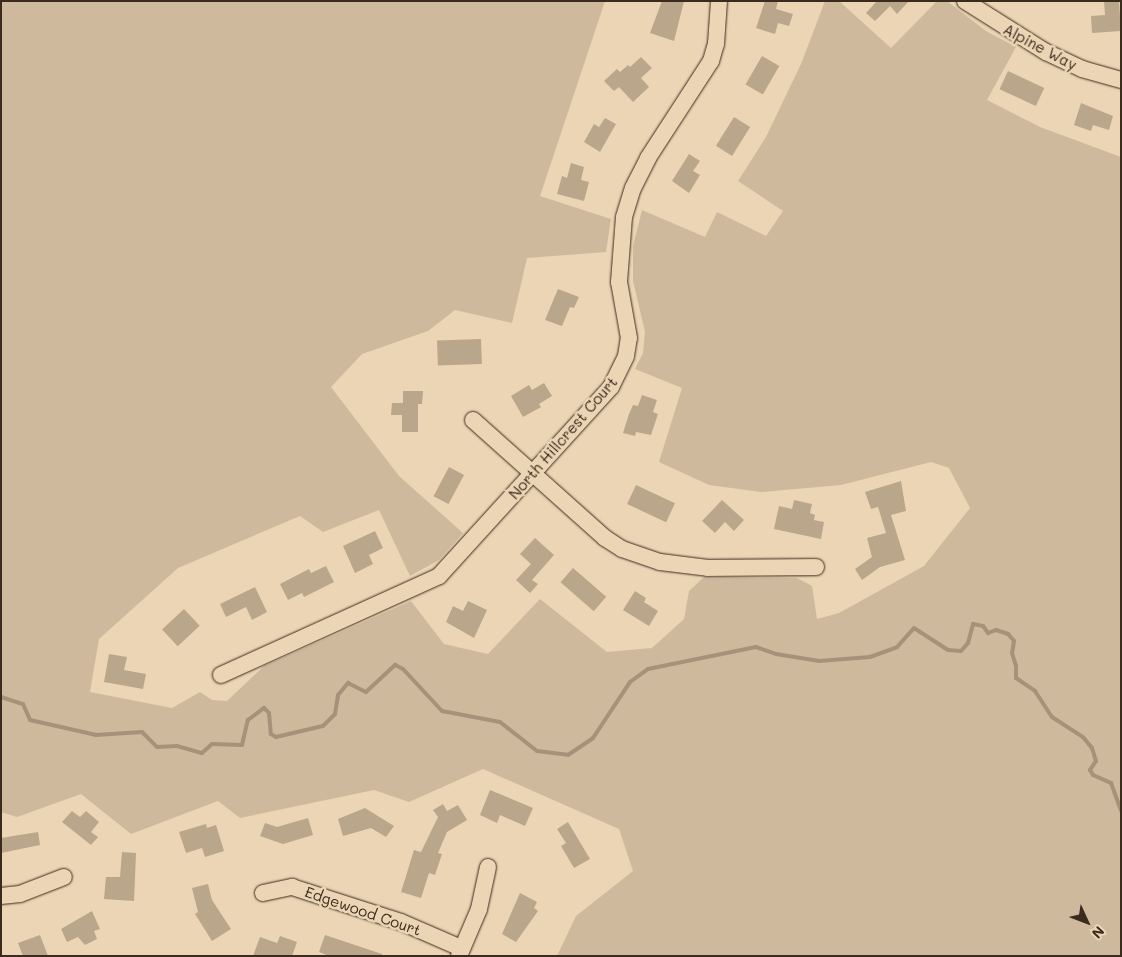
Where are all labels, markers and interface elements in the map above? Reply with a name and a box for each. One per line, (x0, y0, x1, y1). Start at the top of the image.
street label: Alpine Way (1000, 20, 1080, 74)
street label: North Hillcrest Court (505, 373, 621, 503)
street label: Edgewood Court (303, 883, 423, 939)
north arrow (1062, 897, 1112, 947)
text: N (1088, 922, 1109, 943)

